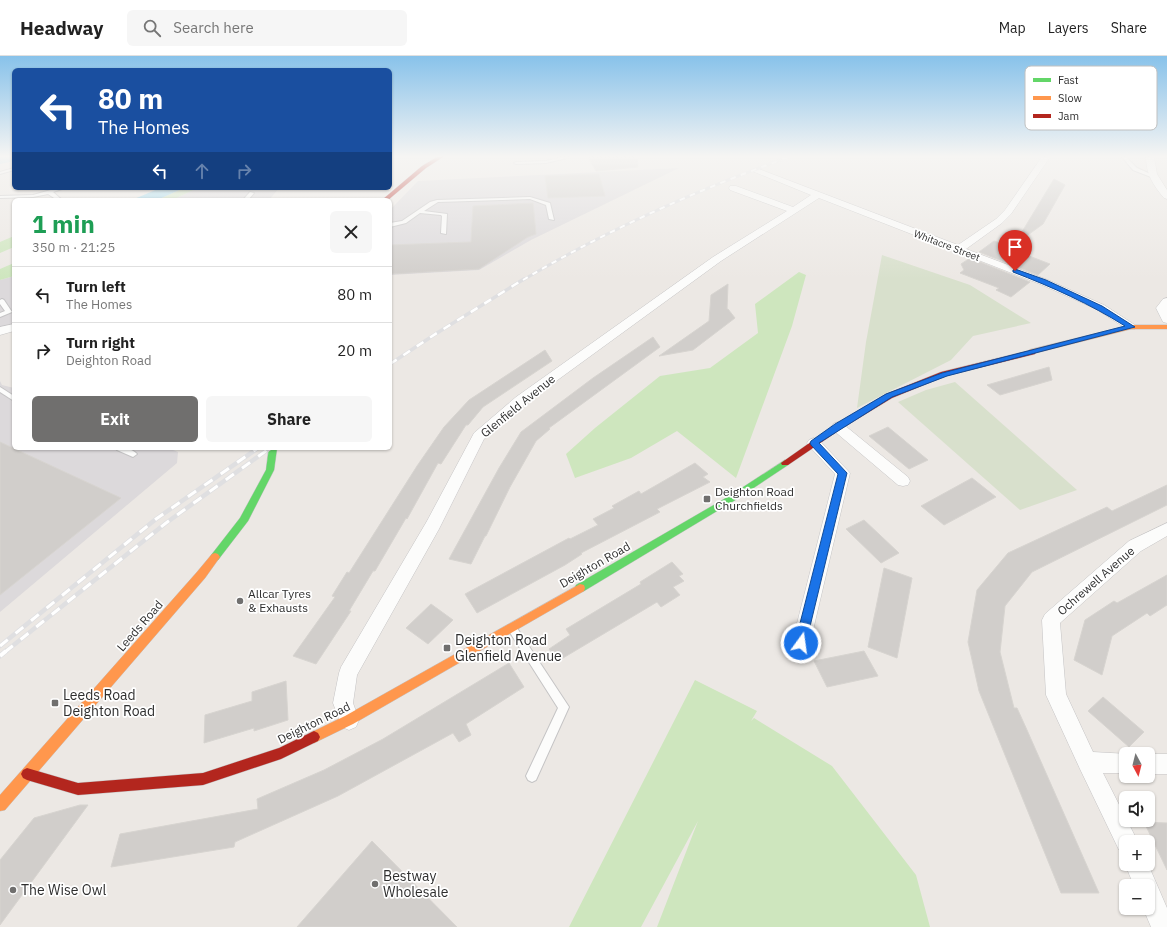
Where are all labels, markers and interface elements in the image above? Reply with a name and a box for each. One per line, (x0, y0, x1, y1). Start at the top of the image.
search box (127, 10, 407, 46)
text: Headway (20, 16, 103, 40)
icon: search (141, 17, 163, 39)
text: Search here (173, 18, 254, 37)
text: Map (999, 19, 1026, 37)
text: Layers (1048, 19, 1089, 37)
text: Share (1111, 19, 1147, 37)
legend (1025, 66, 1157, 130)
text: Fast (1058, 73, 1079, 87)
text: 80 m (98, 80, 163, 117)
icon: left (32, 84, 84, 136)
text: Slow (1058, 91, 1082, 105)
text: Jam (1058, 109, 1079, 123)
text: The Homes (98, 116, 190, 139)
icon: left (149, 160, 171, 182)
icon: ahead (191, 160, 213, 182)
icon: right (233, 160, 255, 182)
text: 1 min (32, 208, 95, 240)
button: close (330, 211, 372, 253)
street label: Whitacre Street (912, 227, 982, 264)
pin (998, 230, 1032, 271)
icon: arrive (1004, 236, 1026, 258)
text: 350 m · 21:25 (32, 239, 115, 256)
text: Turn left (66, 277, 126, 296)
icon: left (32, 284, 54, 306)
text: 80 m (337, 285, 372, 304)
text: The Homes (66, 296, 132, 313)
text: Turn right (66, 333, 135, 352)
icon: right (32, 340, 54, 362)
text: 20 m (337, 341, 372, 360)
text: Deighton Road (66, 352, 152, 369)
street label: Glenfield Avenue (477, 371, 558, 440)
button: Exit (32, 396, 198, 442)
button: Share (206, 396, 372, 442)
place label: Deighton Road Churchfields (715, 484, 794, 513)
marker: Deighton Road Churchfields (702, 494, 712, 504)
street label: Deighton Road (557, 538, 633, 591)
street label: Ochrewell Avenue (1054, 543, 1138, 618)
place label: Allcar Tyres & Exhausts (248, 586, 311, 615)
marker: Allcar Tyres & Exhausts (235, 596, 245, 606)
street label: Leeds Road (114, 597, 166, 654)
position arrow (780, 622, 822, 664)
place label: Deighton Road Glenfield Avenue (455, 631, 562, 665)
marker: Deighton Road Glenfield Avenue (442, 643, 452, 653)
place label: Leeds Road Deighton Road (63, 686, 155, 720)
marker: Leeds Road Deighton Road (50, 698, 60, 708)
street label: Deighton Road (275, 699, 353, 747)
north arrow (1119, 747, 1155, 783)
map controls (1119, 747, 1155, 915)
button: sound (1119, 791, 1155, 827)
button: + (1119, 835, 1155, 871)
place label: Bestway Wholesale (383, 867, 449, 901)
marker: Bestway Wholesale (370, 879, 380, 889)
button: − (1119, 879, 1155, 915)
place label: The Wise Owl (21, 881, 106, 899)
marker: The Wise Owl (8, 885, 18, 895)

